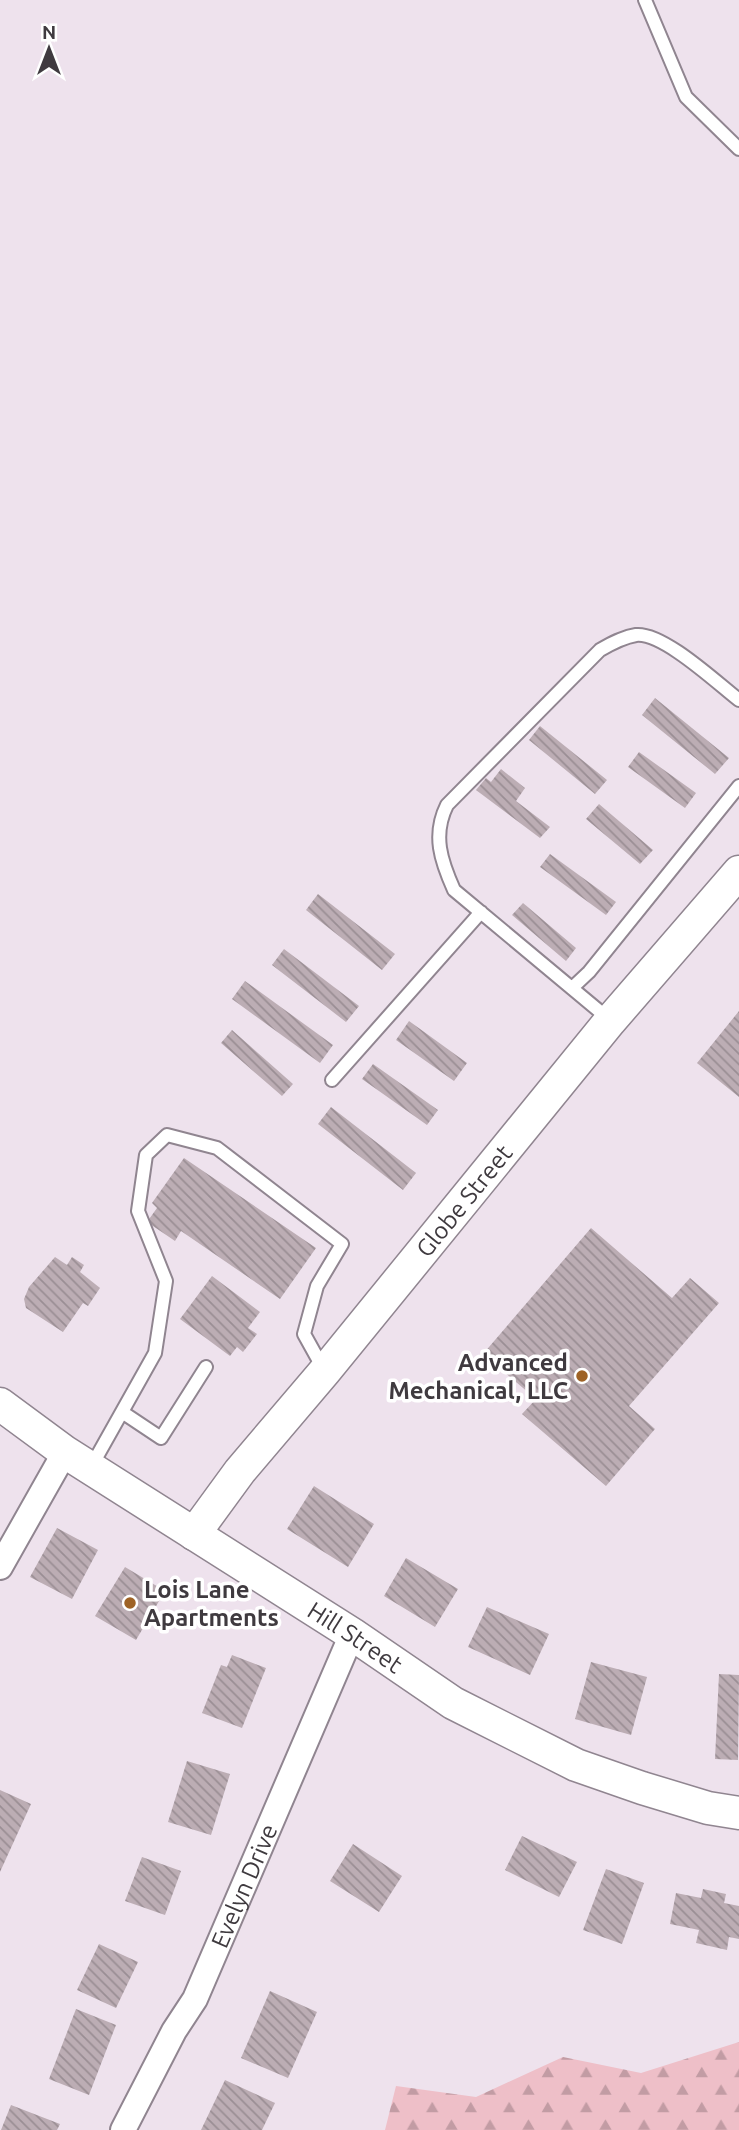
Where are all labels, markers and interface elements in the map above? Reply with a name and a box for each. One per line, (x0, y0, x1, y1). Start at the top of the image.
north arrow (14, 14, 84, 84)
text: N (42, 21, 56, 43)
street label: Globe Street (410, 1139, 518, 1262)
place label: Advanced Mechanical, LLC (388, 1349, 568, 1404)
marker: Advanced Mechanical, LLC (574, 1368, 590, 1384)
place label: Lois Lane Apartments (144, 1576, 279, 1631)
marker: Lois Lane Apartments (122, 1595, 138, 1611)
street label: Hill Street (303, 1596, 408, 1678)
street label: Evelyn Drive (205, 1820, 282, 1952)

